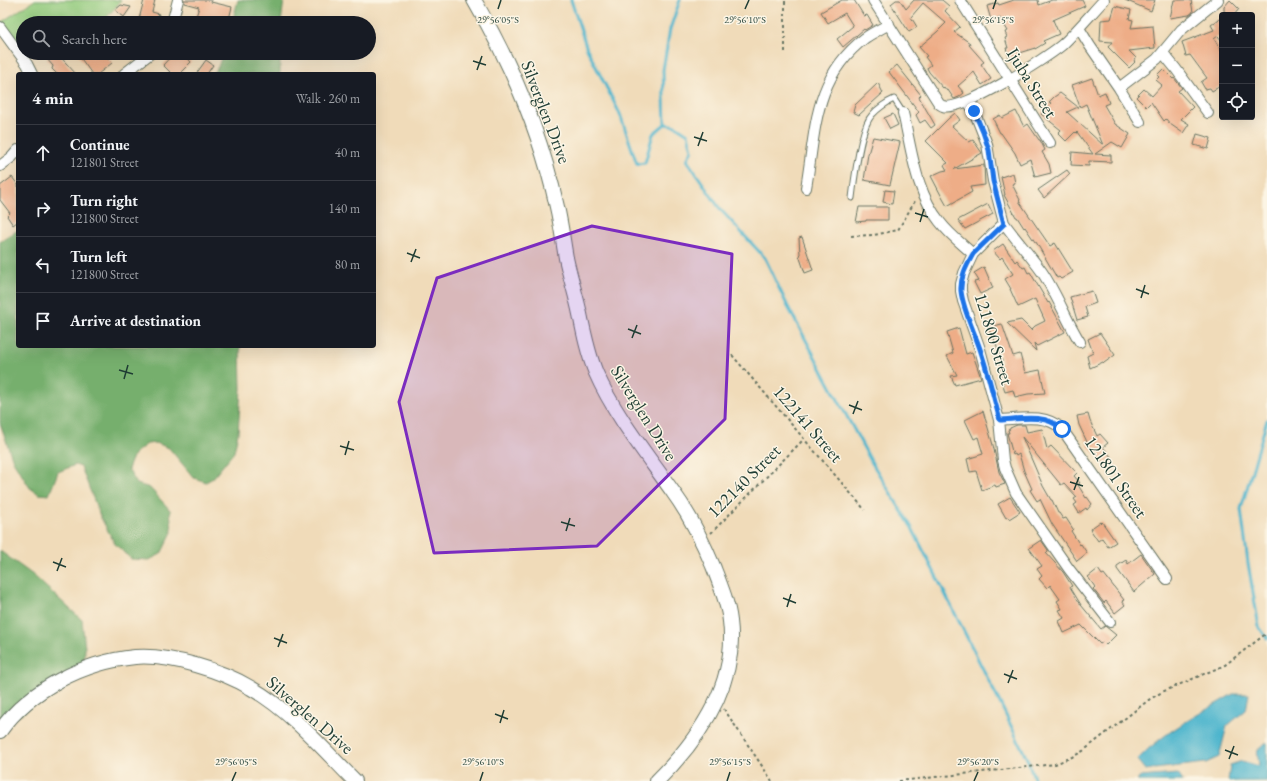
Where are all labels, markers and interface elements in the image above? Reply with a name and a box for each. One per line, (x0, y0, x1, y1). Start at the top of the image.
map controls (1219, 12, 1255, 120)
button: + (1219, 12, 1255, 48)
text: 29°56'05"S (477, 13, 519, 26)
text: 29°56'10"S (724, 13, 766, 26)
text: 29°56'15"S (972, 13, 1014, 26)
search box (16, 16, 376, 60)
icon: search (30, 27, 52, 49)
text: Search here (62, 29, 127, 48)
street label: Ijuba Street (1002, 43, 1063, 123)
button: − (1219, 48, 1255, 84)
street label: Silverglen Drive (516, 57, 577, 166)
button: locate (1219, 84, 1255, 120)
text: 4 min (32, 87, 73, 109)
text: Walk · 260 m (296, 90, 360, 107)
route end (965, 102, 983, 120)
text: Continue (70, 135, 130, 154)
icon: ahead (32, 142, 54, 164)
text: 40 m (335, 144, 360, 161)
text: 121801 Street (70, 154, 139, 171)
text: Turn right (70, 191, 138, 210)
icon: right (32, 198, 54, 220)
text: 140 m (329, 200, 360, 217)
text: 121800 Street (70, 210, 139, 227)
text: Turn left (70, 247, 127, 266)
icon: left (32, 254, 54, 276)
text: 80 m (335, 256, 360, 273)
text: 121800 Street (70, 266, 139, 283)
street label: 121800 Street (970, 290, 1019, 388)
icon: arrive (32, 310, 54, 332)
text: Arrive at destination (70, 311, 201, 330)
street label: Silverglen Drive (606, 361, 683, 465)
street label: 122141 Street (769, 380, 848, 467)
route start (1053, 420, 1071, 438)
street label: 121801 Street (1080, 431, 1153, 522)
street label: 122140 Street (702, 439, 786, 522)
street label: Silverglen Drive (262, 670, 359, 759)
text: 29°56'05"S (215, 755, 257, 768)
text: 29°56'10"S (462, 755, 504, 768)
text: 29°56'15"S (709, 755, 751, 768)
text: 29°56'20"S (957, 755, 999, 768)

